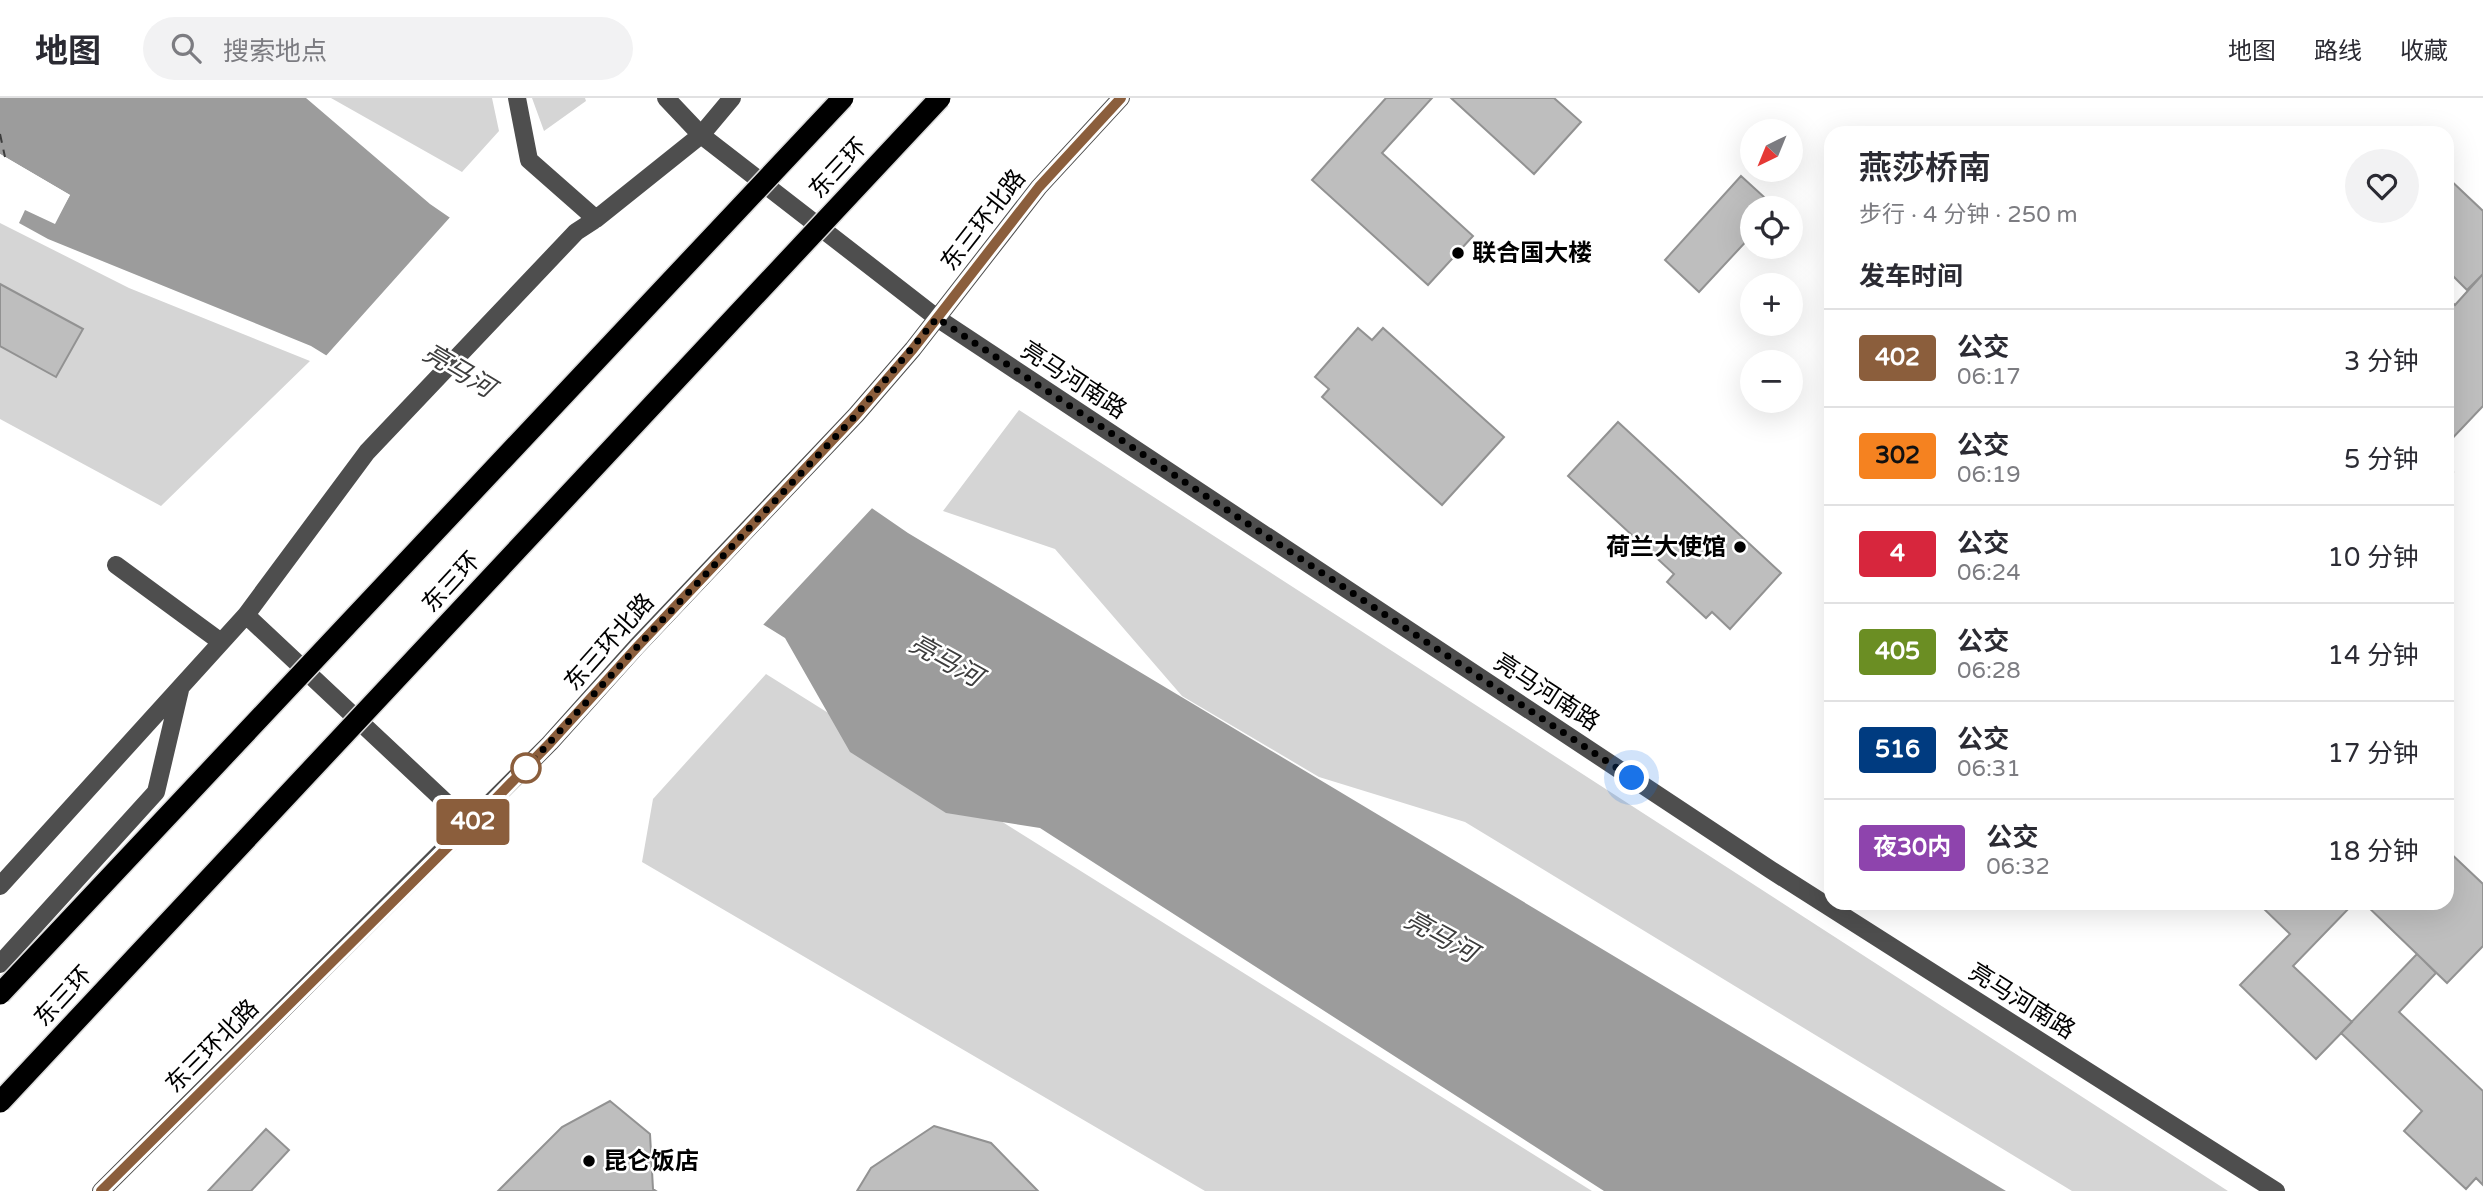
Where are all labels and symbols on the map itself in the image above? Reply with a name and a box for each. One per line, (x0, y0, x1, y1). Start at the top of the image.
north arrow (1740, 119, 1802, 182)
street label: 东三环 (803, 132, 874, 205)
street label: 东三环北路 (935, 164, 1032, 277)
place label: 联合国大楼 (1472, 239, 1592, 268)
marker: 联合国大楼 (1450, 245, 1466, 261)
street label: 亮马河南路 (1016, 336, 1132, 425)
water label: 亮马河 (417, 337, 504, 406)
place label: 荷兰大使馆 (1606, 533, 1726, 562)
marker: 荷兰大使馆 (1732, 539, 1748, 555)
street label: 东三环 (416, 546, 487, 619)
street label: 东三环北路 (558, 588, 660, 697)
water label: 亮马河 (904, 628, 992, 695)
street label: 亮马河南路 (1489, 648, 1605, 737)
unlabelled marker (511, 753, 541, 783)
your location (1614, 760, 1649, 795)
line badge: 402 (433, 799, 513, 845)
water label: 亮马河 (1399, 904, 1487, 971)
street label: 亮马河南路 (1963, 957, 2080, 1046)
street label: 东三环 (28, 960, 99, 1033)
street label: 东三环北路 (160, 994, 265, 1099)
place label: 昆仑饭店 (603, 1147, 699, 1176)
marker: 昆仑饭店 (581, 1153, 597, 1169)

